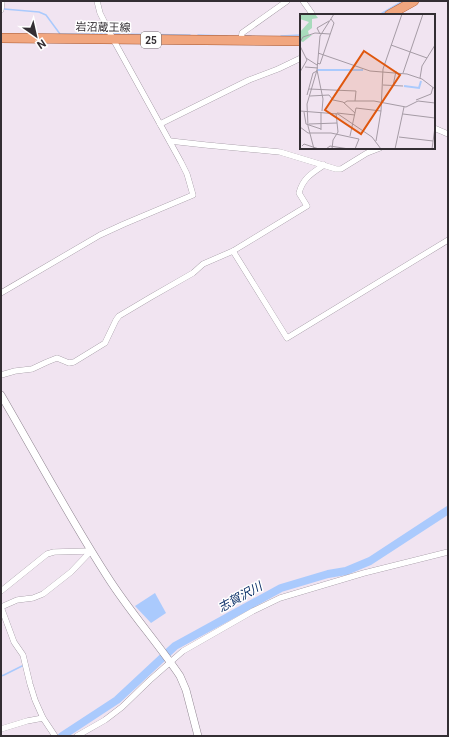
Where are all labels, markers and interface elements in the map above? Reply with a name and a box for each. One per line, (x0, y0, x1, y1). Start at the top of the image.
inset map (300, 14, 435, 149)
north arrow (16, 16, 56, 56)
street label: 岩沼蔵王線 (75, 21, 131, 34)
road number: 25 (141, 32, 161, 48)
text: N (34, 36, 48, 52)
water label: 志賀沢川 (216, 578, 266, 615)

